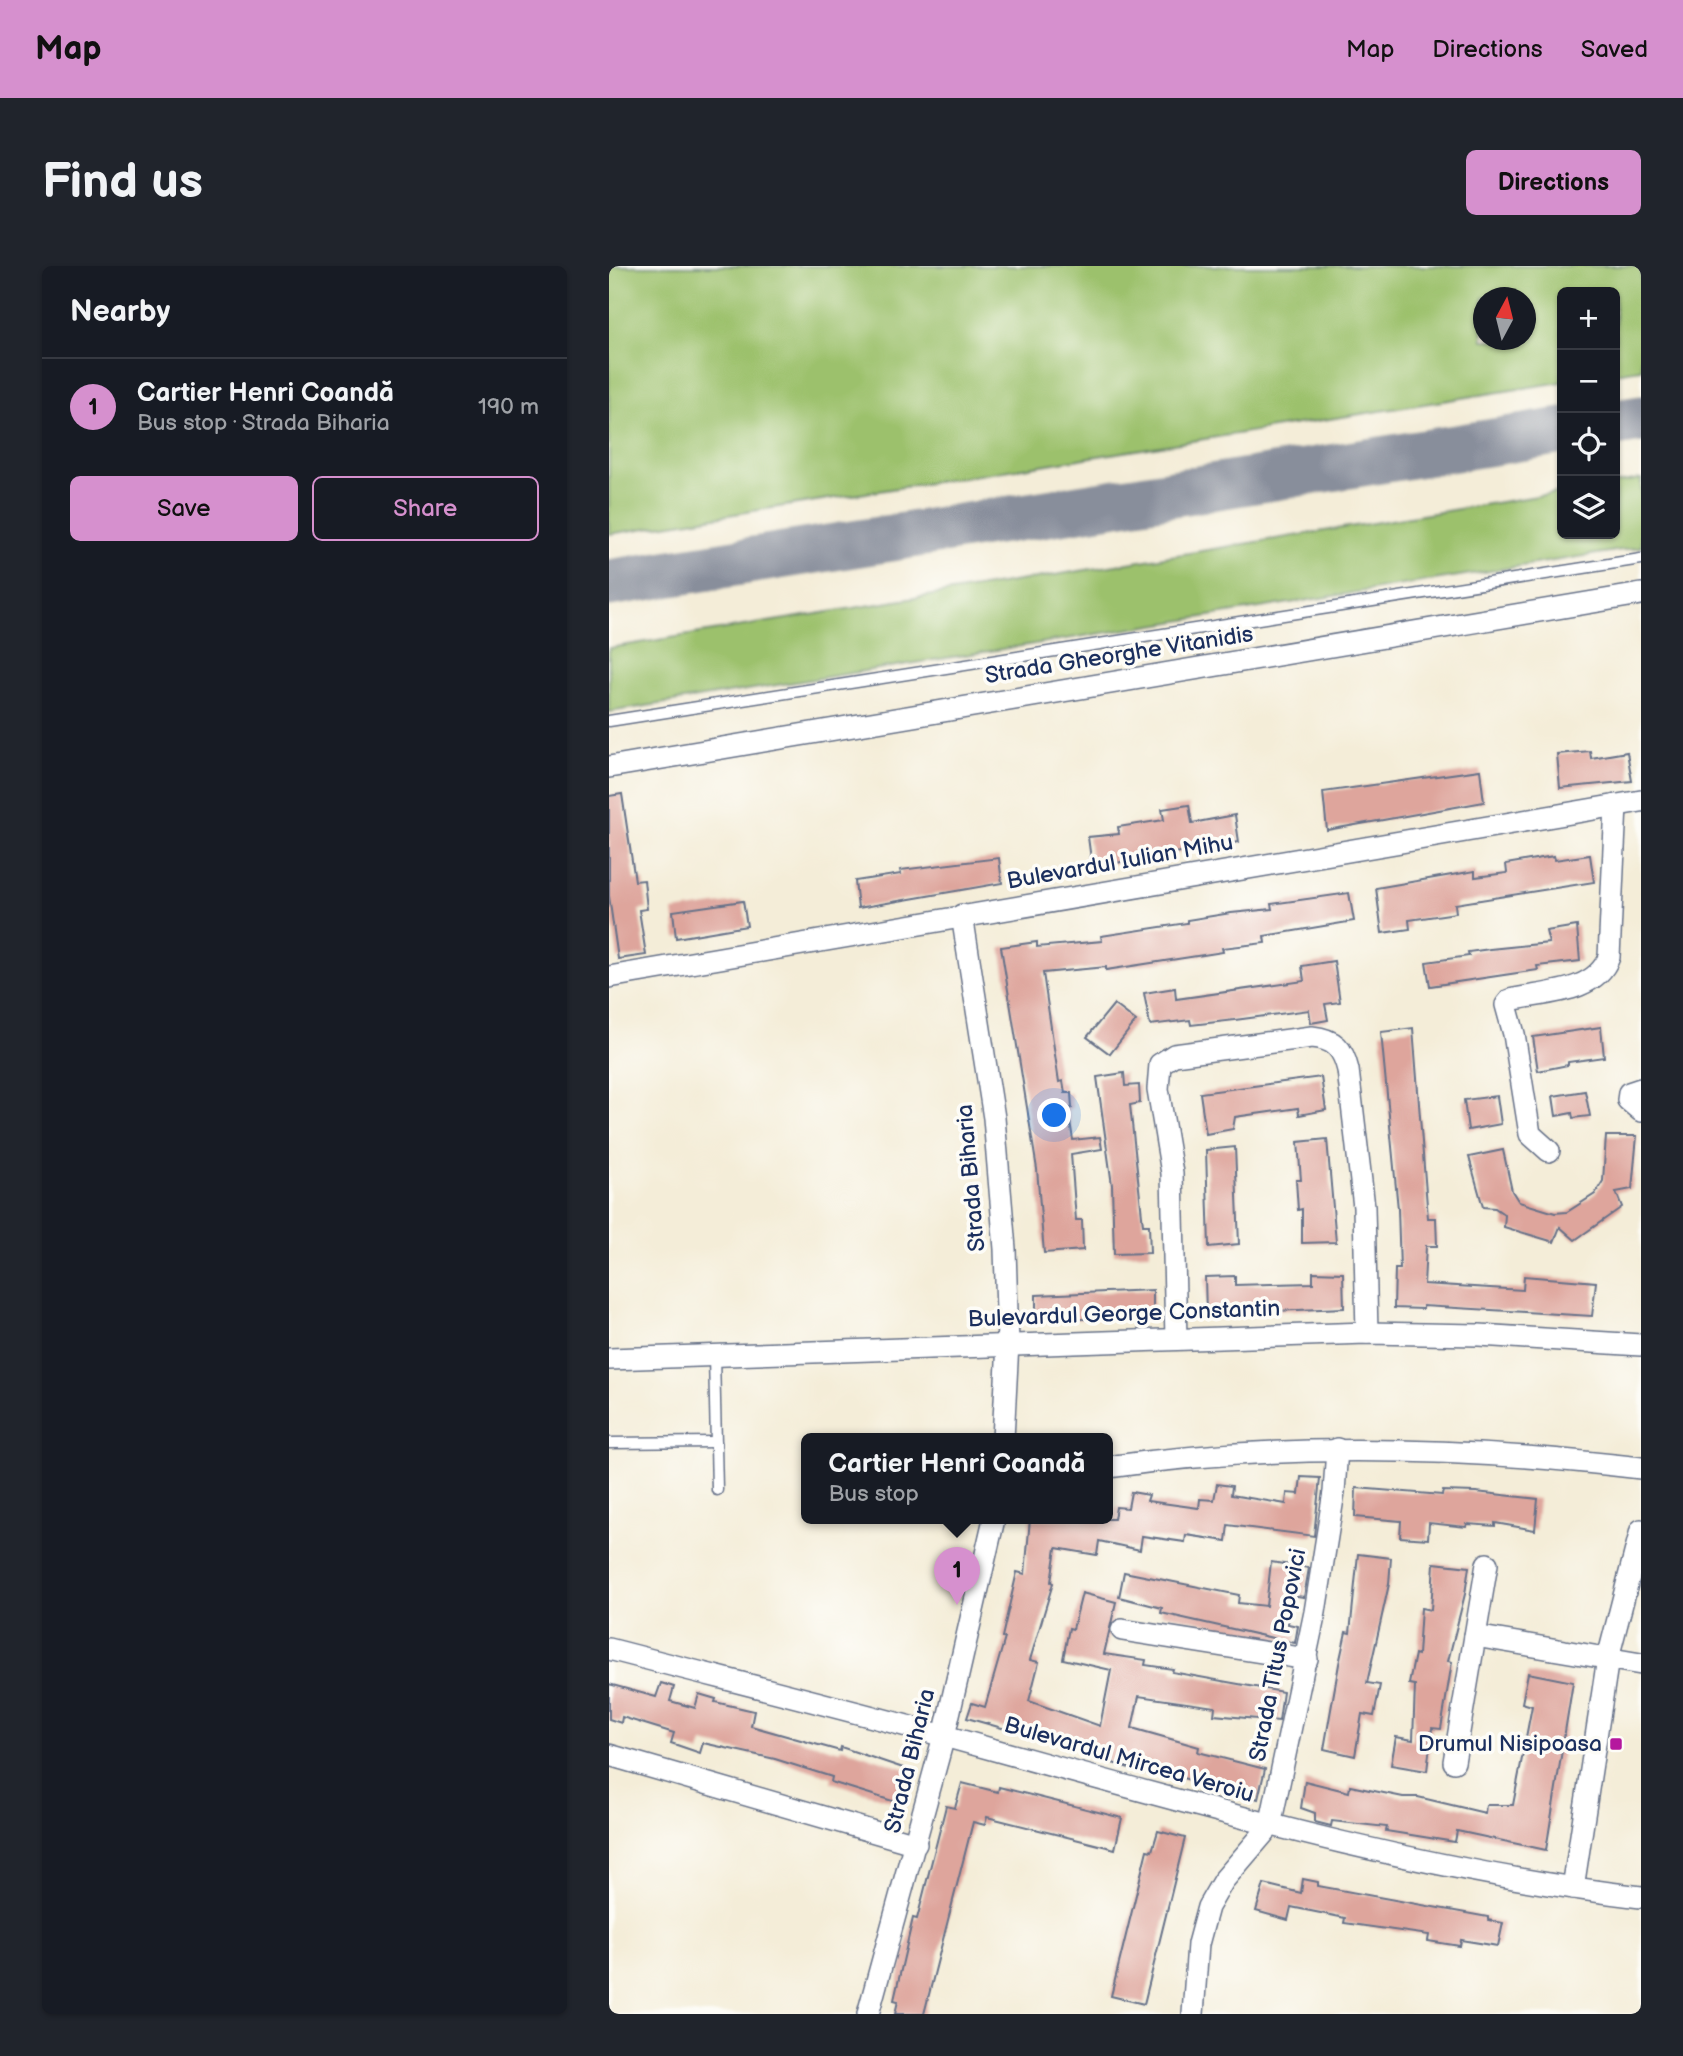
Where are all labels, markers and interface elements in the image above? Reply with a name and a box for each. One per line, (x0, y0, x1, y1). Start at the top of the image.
text: Map (35, 29, 101, 69)
text: Map (1346, 35, 1394, 64)
text: Directions (1432, 35, 1543, 64)
text: Saved (1581, 35, 1648, 64)
button: Directions (1466, 150, 1641, 215)
text: Find us (42, 153, 203, 212)
north arrow (1473, 287, 1536, 350)
map controls (1557, 287, 1620, 539)
button: + (1557, 287, 1620, 350)
text: Nearby (70, 294, 170, 330)
button: − (1557, 350, 1620, 413)
text: Cartier Henri Coandă (137, 378, 394, 409)
text: 1 (88, 393, 98, 421)
text: 190 m (478, 393, 539, 421)
text: Bus stop · Strada Biharia (137, 409, 390, 437)
button: locate (1557, 413, 1620, 476)
button: Save (70, 476, 298, 541)
button: Share (312, 476, 539, 541)
button: layers (1557, 476, 1620, 539)
street label: Strada Gheorghe Vitanidis (983, 620, 1255, 690)
street label: Bulevardul Iulian Mihu (1005, 828, 1235, 896)
your location (1037, 1098, 1071, 1132)
street label: Strada Biharia (951, 1103, 991, 1253)
street label: Bulevardul George Constantin (967, 1295, 1281, 1333)
popup (801, 1433, 1113, 1524)
text: Cartier Henri Coandă (829, 1449, 1085, 1480)
text: Bus stop (829, 1480, 919, 1508)
street label: Strada Titus Popovici (1244, 1546, 1312, 1764)
pin: 1 (934, 1547, 980, 1605)
street label: Strada Biharia (879, 1686, 941, 1836)
street label: Bulevardul Mircea Veroiu (1001, 1711, 1257, 1809)
place label: Drumul Nisipoasa (1418, 1730, 1602, 1758)
marker: Drumul Nisipoasa (1608, 1736, 1624, 1752)

